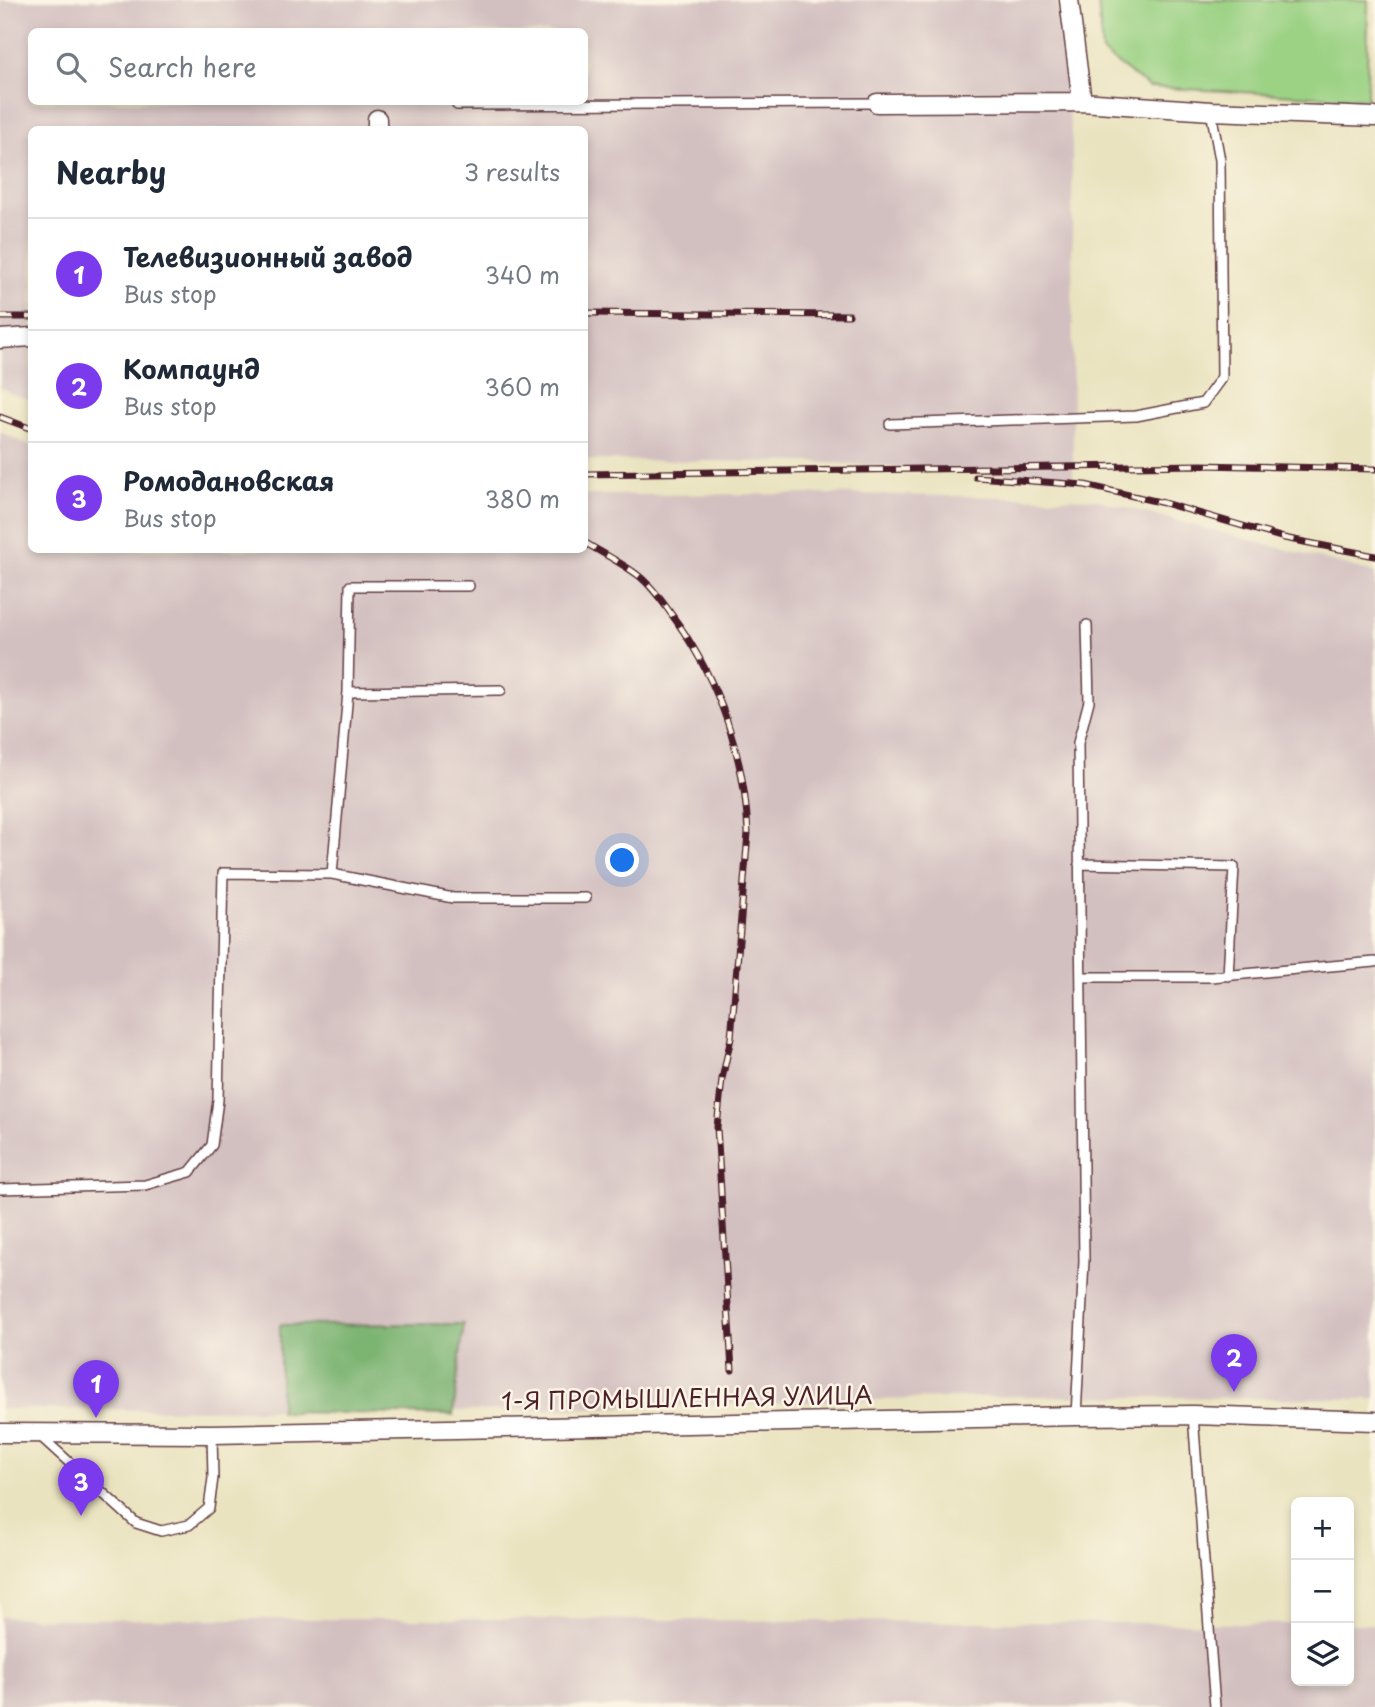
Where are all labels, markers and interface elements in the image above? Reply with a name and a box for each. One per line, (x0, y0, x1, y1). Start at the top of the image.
search box (28, 28, 588, 105)
text: Search here (108, 47, 257, 86)
icon: search (52, 48, 90, 86)
text: Nearby (56, 149, 166, 194)
text: 3 results (464, 154, 560, 189)
text: Телевизионный завод (123, 237, 412, 276)
text: 1 (74, 257, 85, 292)
text: 340 m (485, 257, 560, 292)
text: Bus stop (123, 276, 217, 311)
text: Компаунд (123, 349, 260, 388)
text: 2 (71, 369, 87, 404)
text: 360 m (485, 369, 560, 404)
text: Bus stop (123, 388, 217, 423)
text: Ромодановская (123, 461, 334, 500)
text: 3 (71, 481, 87, 516)
text: 380 m (485, 481, 560, 516)
text: Bus stop (123, 500, 217, 535)
your location (605, 843, 639, 877)
pin: 2 (1211, 1334, 1257, 1392)
pin: 1 (73, 1360, 119, 1418)
street label: 1-Я ПРОМЫШЛЕННАЯ УЛИЦА (501, 1376, 873, 1418)
pin: 3 (58, 1458, 104, 1516)
map controls (1291, 1497, 1354, 1686)
button: + (1291, 1497, 1354, 1560)
button: − (1291, 1560, 1354, 1623)
button: layers (1291, 1623, 1354, 1686)

